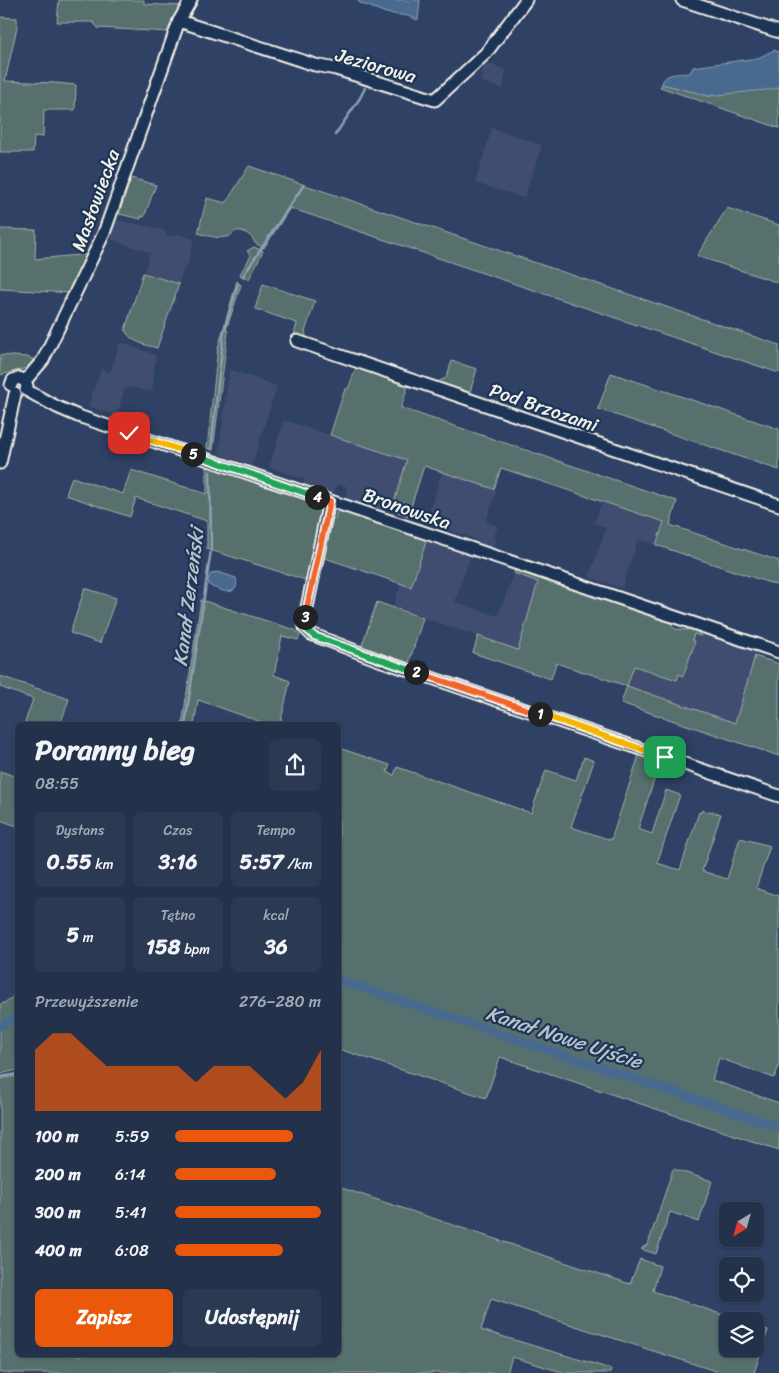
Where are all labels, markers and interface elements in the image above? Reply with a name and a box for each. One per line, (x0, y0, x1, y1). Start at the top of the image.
street label: Jeziorowa (331, 38, 420, 93)
street label: Masłowiecka (62, 144, 129, 256)
street label: Pod Brzozami (485, 373, 603, 442)
pin (108, 412, 150, 454)
icon: check (115, 419, 143, 447)
pin: 5 (180, 442, 206, 466)
text: 5 (189, 442, 198, 467)
street label: Bronowska (359, 478, 456, 539)
pin: 4 (304, 484, 330, 510)
text: 4 (313, 485, 322, 510)
water label: Kanał Zerzeński (163, 521, 215, 668)
pin: 3 (292, 604, 318, 630)
text: 3 (302, 605, 309, 630)
pin: 2 (404, 660, 428, 684)
text: 2 (412, 660, 421, 685)
pin: 1 (528, 702, 552, 726)
text: 1 (537, 702, 544, 727)
text: Poranny bieg (35, 725, 195, 774)
pin (644, 736, 686, 778)
button: share (269, 739, 321, 791)
icon: arrive (651, 743, 679, 771)
text: 08:55 (35, 769, 79, 798)
text: Dystans (56, 818, 104, 843)
text: Czas (164, 818, 192, 843)
text: Tempo (257, 818, 295, 843)
text: 0.55 (46, 843, 92, 881)
text: 3:16 (159, 843, 197, 881)
text: 5:57 (240, 843, 284, 881)
text: km (92, 852, 114, 877)
text: /km (284, 852, 312, 877)
text: Tętno (161, 903, 195, 928)
text: kcal (263, 903, 289, 928)
text: 5 (66, 916, 79, 954)
text: m (79, 925, 94, 950)
text: 158 (146, 928, 181, 966)
text: 36 (264, 928, 288, 966)
text: bpm (181, 937, 210, 962)
text: Przewyższenie (35, 987, 139, 1016)
text: 276–280 m (239, 987, 321, 1016)
water label: Kanał Nowe Ujście (482, 996, 648, 1080)
text: 100 m (35, 1122, 79, 1151)
text: 5:59 (115, 1122, 149, 1151)
text: 200 m (35, 1160, 81, 1189)
text: 6:14 (115, 1160, 146, 1189)
text: 300 m (35, 1198, 80, 1227)
text: 5:41 (115, 1198, 146, 1227)
north arrow (719, 1202, 764, 1248)
map controls (719, 1202, 764, 1357)
text: 400 m (35, 1236, 82, 1265)
text: 6:08 (115, 1236, 149, 1265)
button: locate (719, 1257, 764, 1302)
button: Zapisz (35, 1289, 173, 1347)
button: Udostępnij (183, 1289, 321, 1347)
button: layers (719, 1312, 764, 1357)

